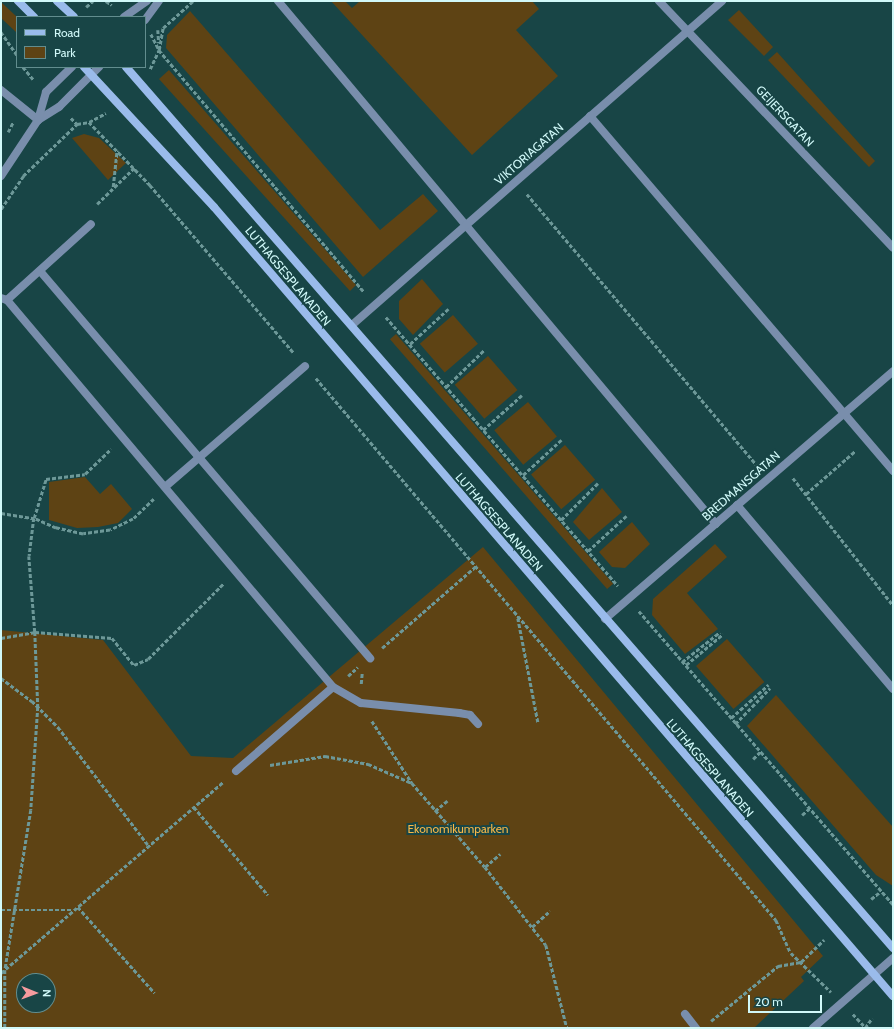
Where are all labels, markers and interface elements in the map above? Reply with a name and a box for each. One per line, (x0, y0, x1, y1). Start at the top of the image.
legend (16, 16, 146, 68)
text: Road (54, 25, 80, 40)
text: Park (54, 45, 76, 60)
street label: GEIJERSGATAN (753, 83, 817, 149)
street label: VIKTORIAGATAN (492, 120, 566, 188)
street label: LUTHAGSESPLANADEN (242, 223, 334, 329)
street label: BREDMANSGATAN (699, 448, 783, 524)
street label: LUTHAGSESPLANADEN (452, 470, 546, 574)
street label: LUTHAGSESPLANADEN (663, 716, 757, 820)
park label: Ekonomikumparken (407, 822, 509, 836)
north arrow (16, 973, 56, 1013)
scale bar (750, 987, 824, 1013)
text: N (40, 989, 54, 997)
text: 20 m (755, 994, 783, 1009)

